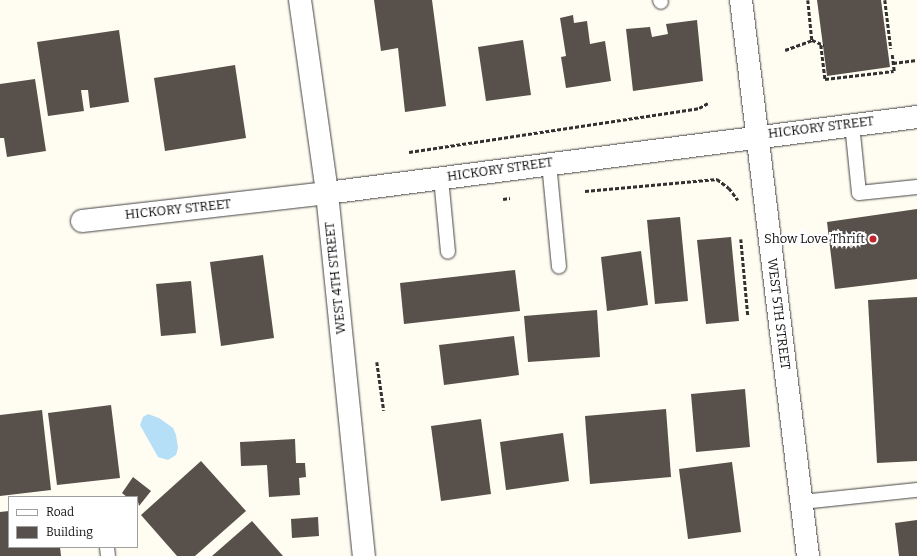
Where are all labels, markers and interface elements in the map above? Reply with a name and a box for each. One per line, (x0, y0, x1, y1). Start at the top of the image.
street label: HICKORY STREET (767, 114, 875, 142)
street label: HICKORY STREET (446, 155, 554, 185)
street label: HICKORY STREET (124, 197, 232, 223)
street label: WEST 4TH STREET (322, 221, 350, 335)
place label: Show Love Thrift (764, 231, 865, 247)
marker: Show Love Thrift (868, 234, 878, 244)
street label: WEST 5TH STREET (763, 257, 793, 371)
legend (8, 496, 138, 548)
text: Road (46, 505, 74, 519)
text: Building (46, 525, 93, 539)

